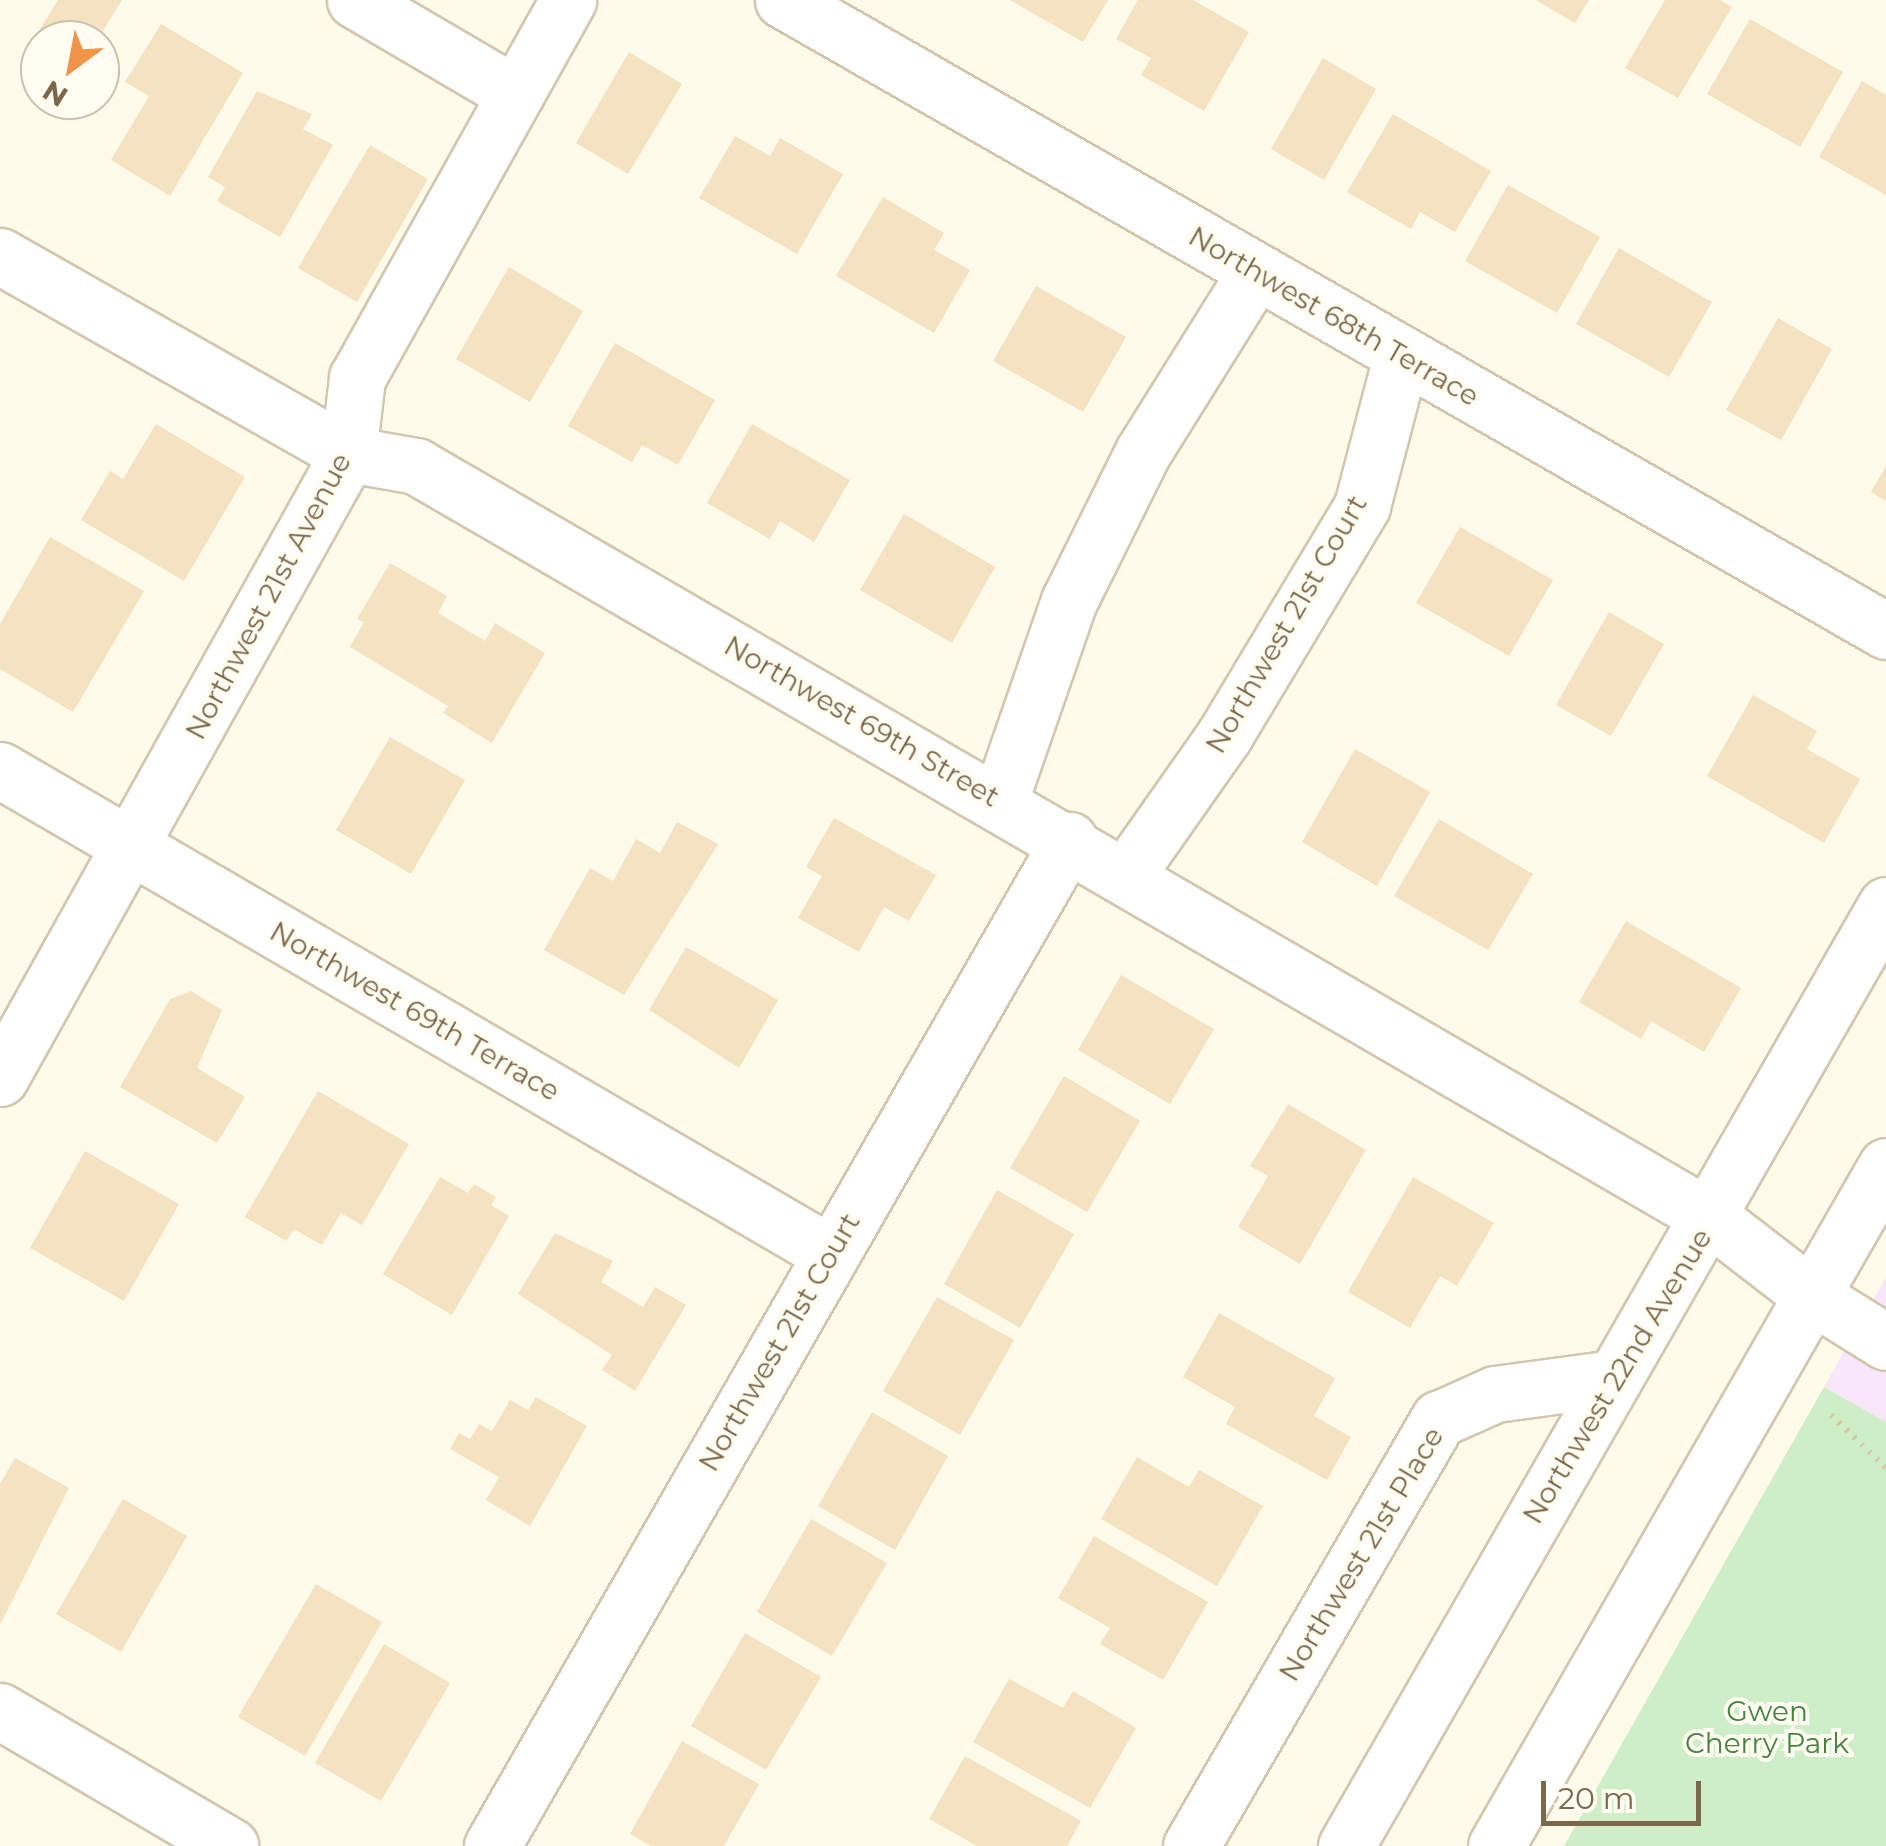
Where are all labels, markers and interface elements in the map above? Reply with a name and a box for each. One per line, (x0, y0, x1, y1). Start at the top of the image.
north arrow (20, 20, 120, 120)
text: N (37, 73, 74, 114)
street label: Northwest 68th Terrace (1183, 219, 1485, 413)
street label: Northwest 21st Avenue (178, 447, 358, 745)
street label: Northwest 21st Court (1198, 489, 1374, 759)
street label: Northwest 69th Street (718, 628, 1006, 814)
street label: Northwest 69th Terrace (264, 914, 566, 1108)
street label: Northwest 21st Court (691, 1207, 867, 1477)
street label: Northwest 22nd Avenue (1516, 1222, 1718, 1530)
street label: Northwest 21st Place (1272, 1421, 1450, 1687)
park label: Gwen Cherry Park (1685, 1694, 1849, 1760)
scale bar (1546, 1761, 1706, 1823)
text: 20 m (1558, 1780, 1635, 1817)

